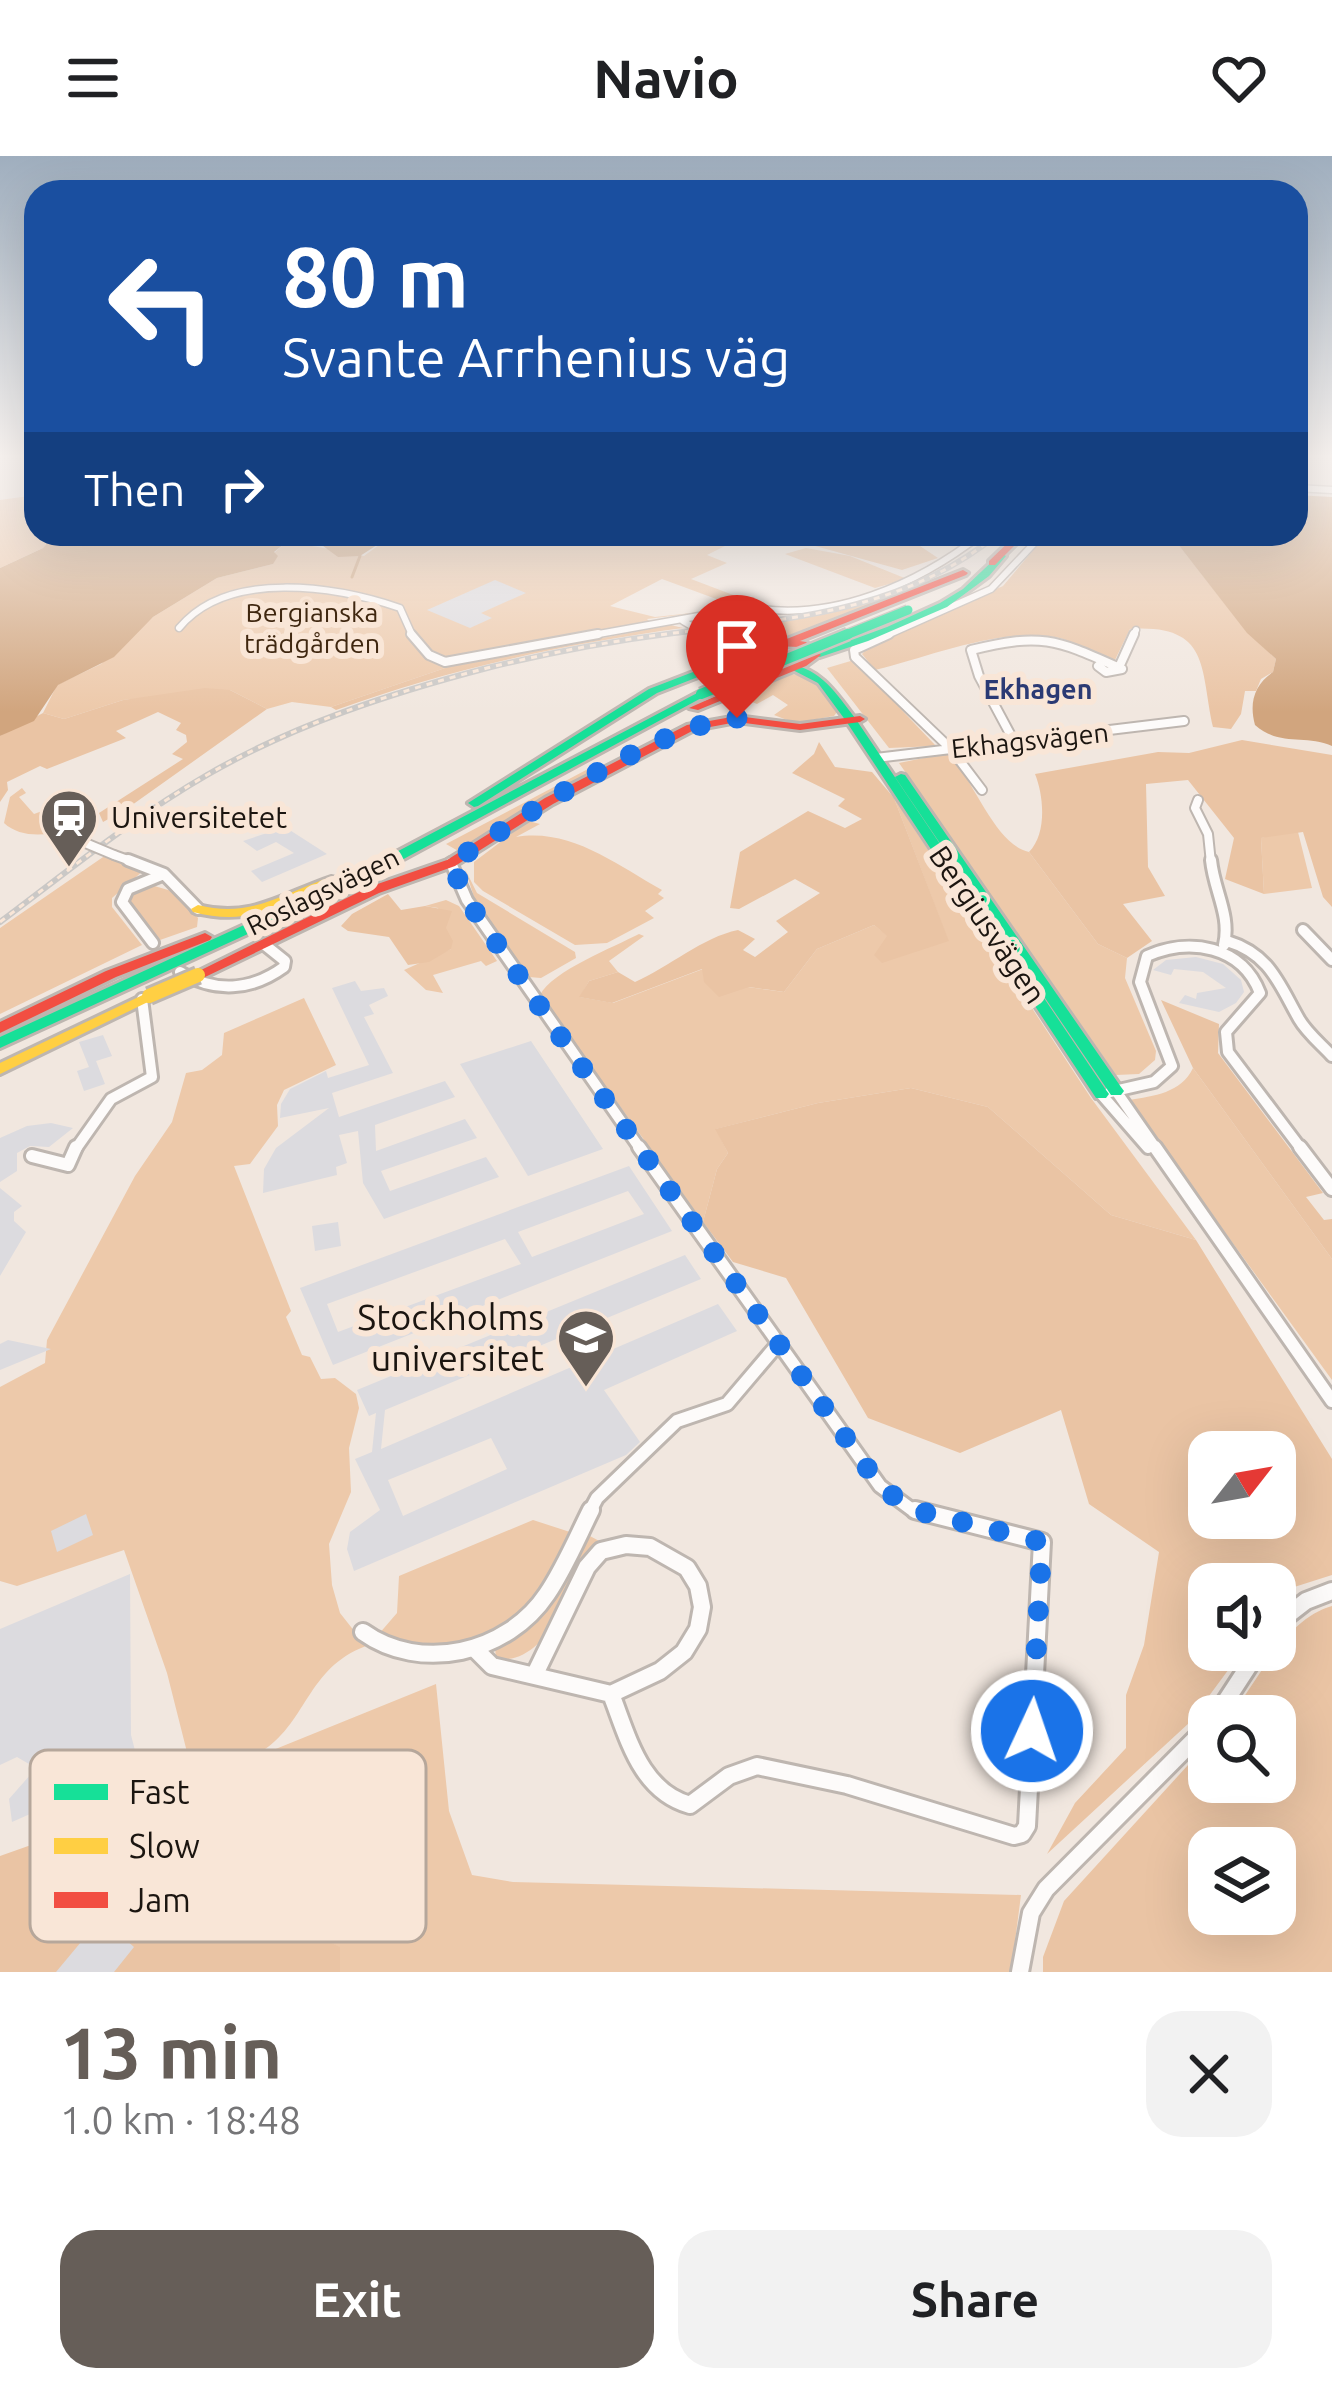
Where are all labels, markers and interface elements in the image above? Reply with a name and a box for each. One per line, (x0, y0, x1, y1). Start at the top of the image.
icon: menu (60, 45, 126, 111)
icon: heart (1206, 45, 1272, 111)
text: Navio (593, 48, 739, 108)
icon: left (84, 228, 240, 384)
text: 80 m (282, 229, 469, 323)
text: Svante Arrhenius väg (282, 327, 790, 387)
icon: right (209, 456, 275, 522)
text: Then (84, 464, 185, 515)
pin (686, 595, 788, 718)
park label: Bergianska trädgården (244, 597, 380, 658)
icon: arrive (704, 613, 770, 679)
district label: Ekhagen (984, 674, 1092, 704)
street label: Ekhagsvägen (950, 717, 1110, 763)
station icon: Universitetet (38, 787, 100, 869)
place label: Universitetet (111, 800, 287, 834)
street label: Bergiusvägen (923, 839, 1053, 1010)
street label: Roslagsvägen (242, 841, 403, 941)
place label: Stockholms universitet (357, 1296, 544, 1378)
school or university icon: Stockholms universitet (555, 1307, 617, 1389)
north arrow (1188, 1431, 1296, 1539)
map controls (1188, 1431, 1296, 1935)
button: sound (1188, 1563, 1296, 1671)
position arrow (969, 1668, 1095, 1794)
button: search (1188, 1695, 1296, 1803)
legend (30, 1750, 426, 1942)
text: Fast (129, 1773, 189, 1810)
text: Slow (129, 1827, 200, 1864)
button: layers (1188, 1827, 1296, 1935)
text: Jam (129, 1881, 191, 1918)
button: close (1146, 2011, 1272, 2137)
text: 13 min (60, 2012, 282, 2093)
text: 1.0 km · 18:48 (60, 2098, 301, 2141)
button: Exit (60, 2230, 654, 2368)
button: Share (678, 2230, 1272, 2368)

